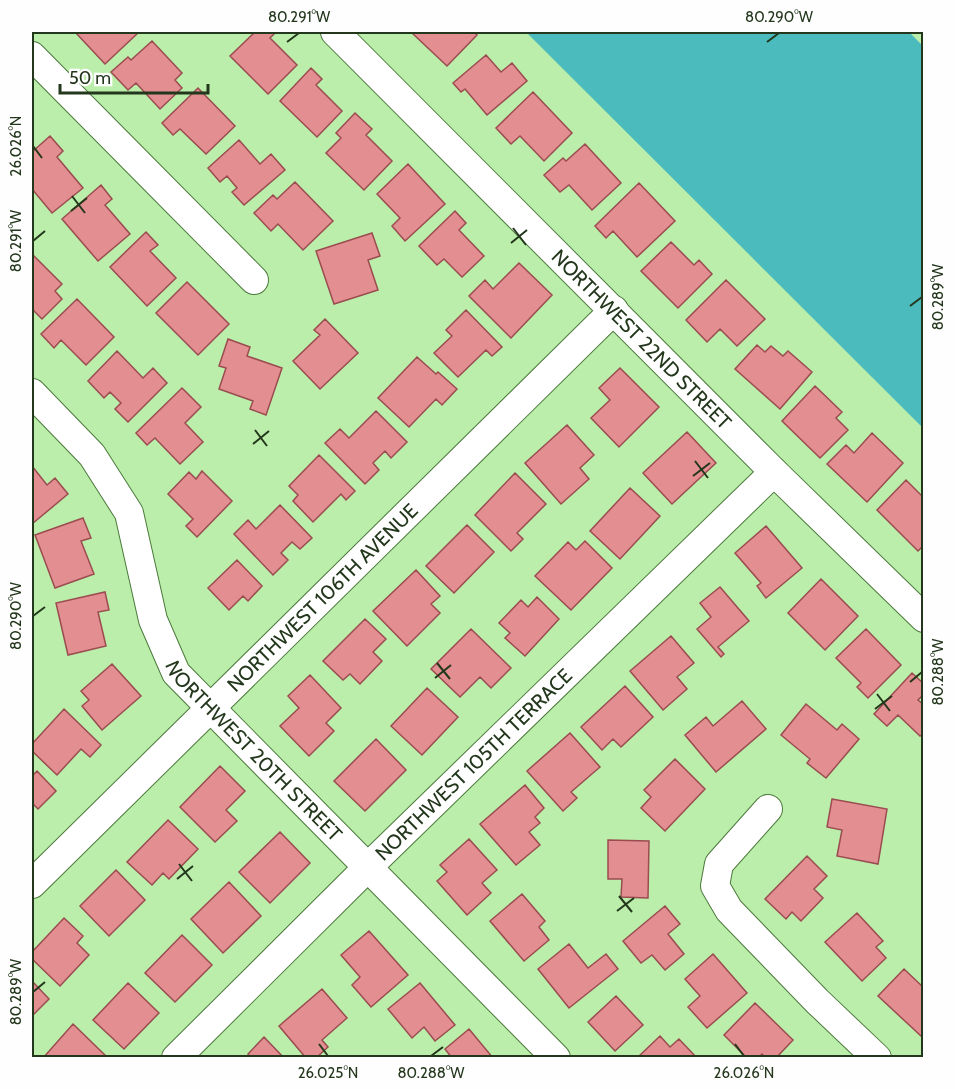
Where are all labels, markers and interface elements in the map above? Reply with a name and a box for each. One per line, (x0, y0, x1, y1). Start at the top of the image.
text: 80.291°W (268, 8, 331, 26)
text: 80.290°W (745, 8, 814, 26)
scale bar (60, 57, 208, 95)
text: 50 m (69, 67, 111, 89)
text: 26.026°N (7, 116, 25, 176)
text: 80.291°W (7, 209, 25, 272)
street label: NORTHWEST 22ND STREET (547, 244, 737, 434)
text: 80.289°W (929, 263, 947, 330)
street label: NORTHWEST 106TH AVENUE (222, 498, 423, 697)
text: 80.290°W (7, 581, 25, 650)
text: 80.288°W (929, 638, 947, 706)
street label: NORTHWEST 20TH STREET (160, 657, 347, 846)
street label: NORTHWEST 105TH TERRACE (370, 663, 577, 865)
text: 80.289°W (7, 958, 25, 1025)
text: 26.025°N (298, 1064, 358, 1082)
text: 80.288°W (397, 1064, 465, 1082)
text: 26.026°N (714, 1064, 774, 1082)

